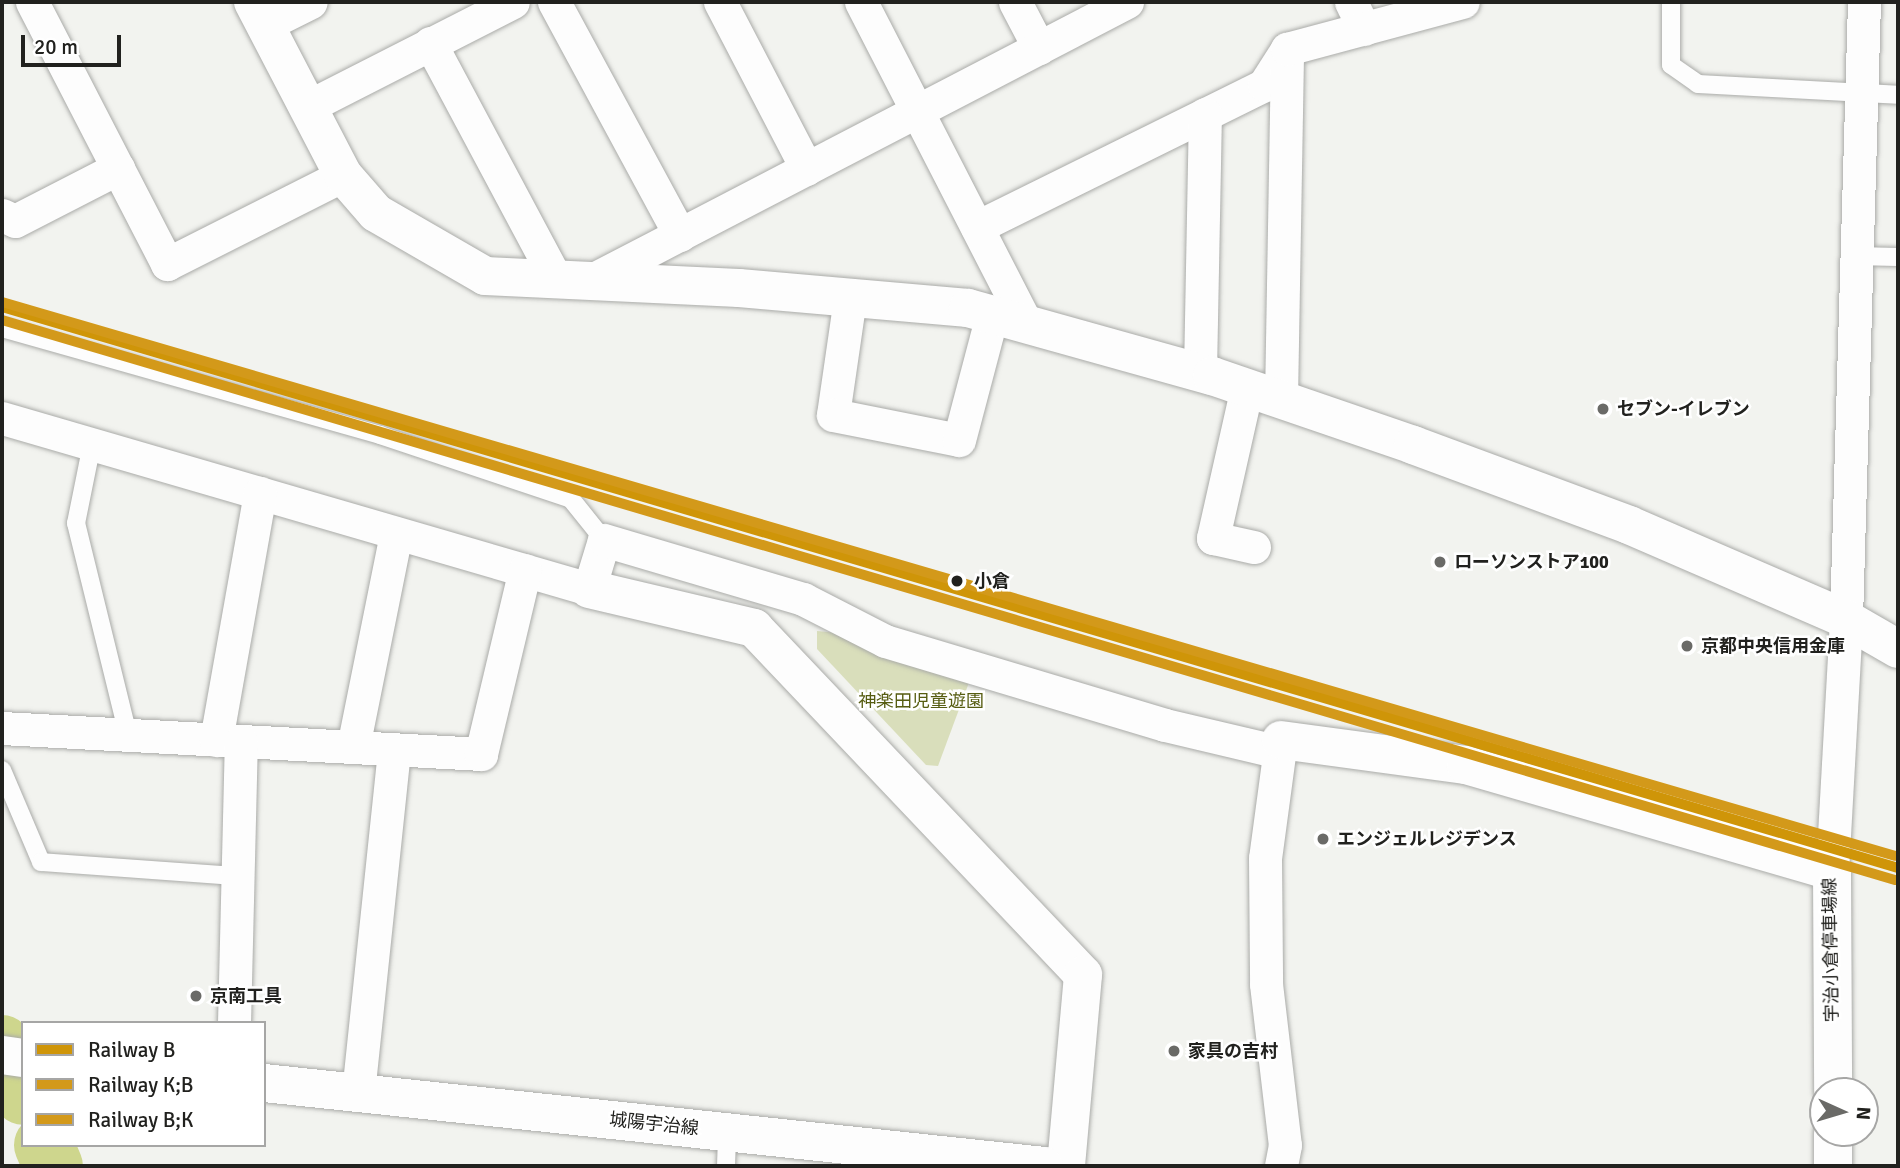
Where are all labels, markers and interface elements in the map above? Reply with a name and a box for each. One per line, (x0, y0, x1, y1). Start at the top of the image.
scale bar (24, 21, 124, 65)
text: 20 m (34, 34, 78, 60)
place label: セブン-イレブン (1617, 398, 1750, 420)
marker: セブン-イレブン (1595, 401, 1611, 417)
place label: ローソンストア100 (1454, 551, 1609, 573)
marker: ローソンストア100 (1432, 554, 1448, 570)
marker: 小倉 (946, 570, 968, 592)
place label: 小倉 (974, 570, 1010, 592)
place label: 京都中央信用金庫 (1701, 635, 1845, 657)
marker: 京都中央信用金庫 (1679, 638, 1695, 654)
park label: 神楽田児童遊園 (858, 690, 984, 712)
place label: エンジェルレジデンス (1337, 828, 1517, 850)
marker: エンジェルレジデンス (1315, 831, 1331, 847)
street label: 宇治小倉停車場線 (1819, 878, 1843, 1022)
place label: 京南工具 (210, 985, 282, 1007)
marker: 京南工具 (188, 988, 204, 1004)
legend (21, 1021, 266, 1147)
text: Railway B (88, 1037, 175, 1063)
place label: 家具の吉村 (1188, 1040, 1278, 1062)
marker: 家具の吉村 (1166, 1043, 1182, 1059)
text: Railway K;B (88, 1072, 194, 1098)
north arrow (1809, 1077, 1879, 1147)
text: N (1851, 1106, 1875, 1121)
text: Railway B;K (88, 1107, 194, 1133)
street label: 城陽宇治線 (608, 1109, 700, 1139)

